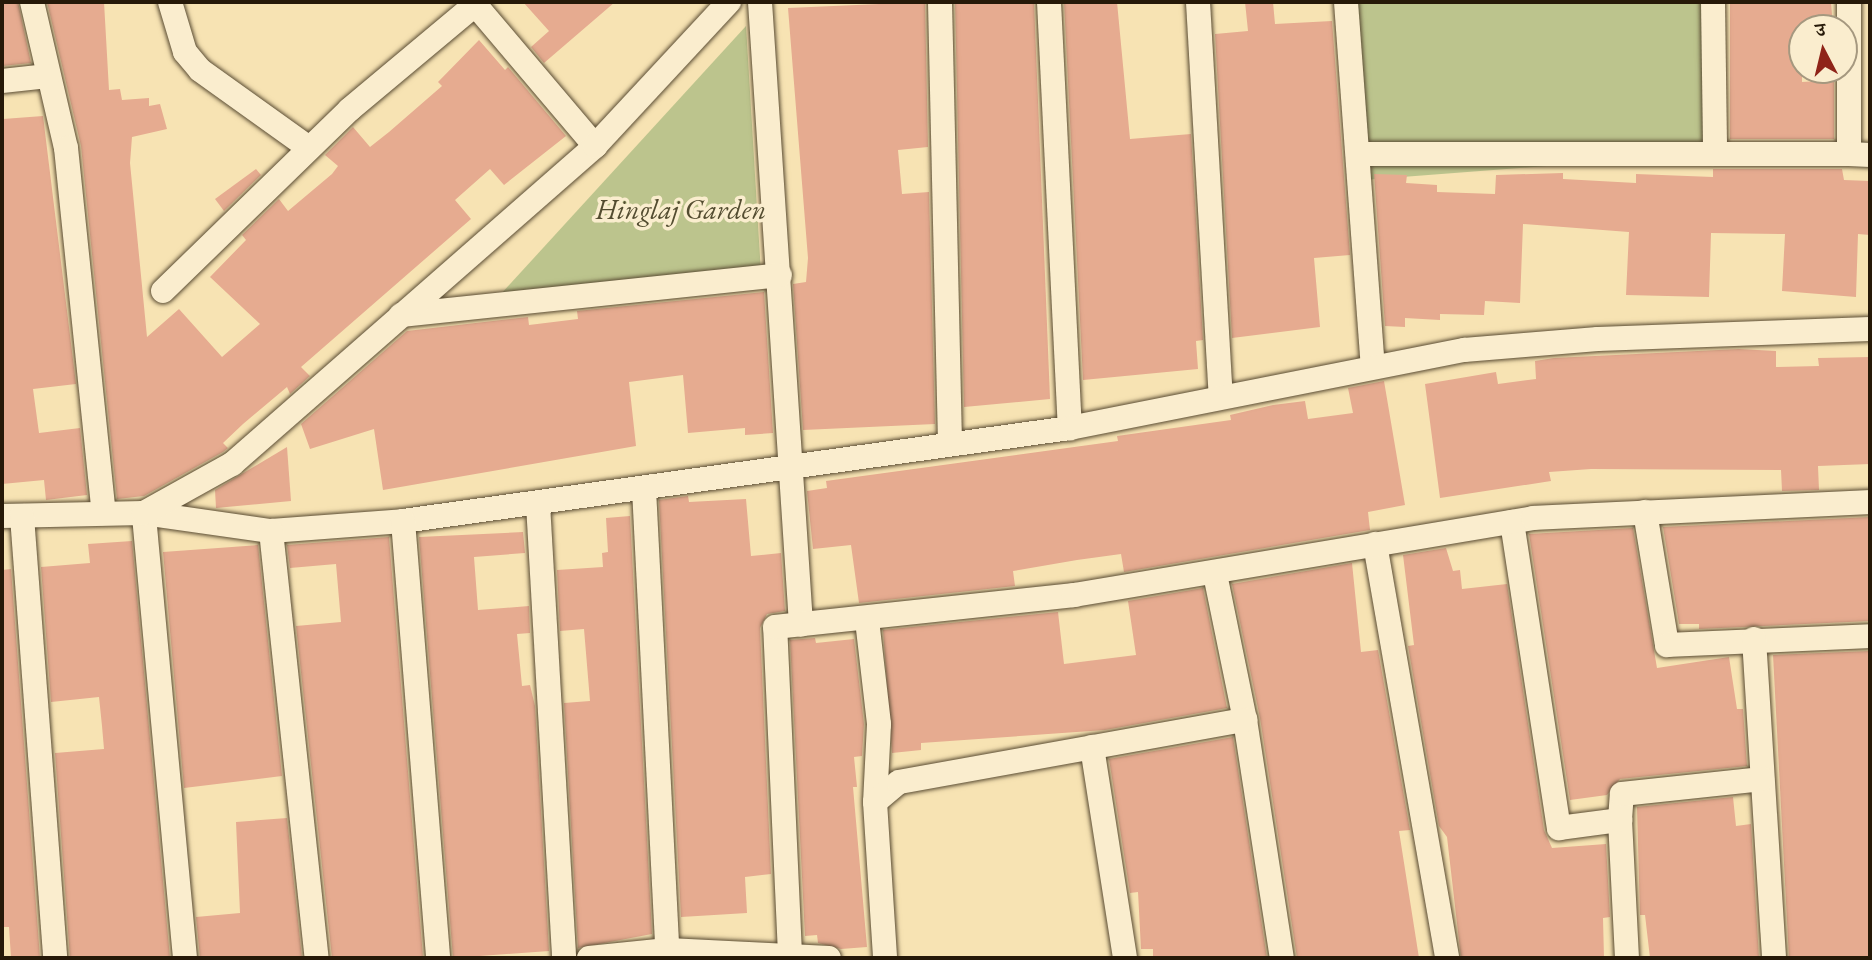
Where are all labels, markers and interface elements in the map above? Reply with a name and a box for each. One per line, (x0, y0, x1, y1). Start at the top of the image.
north arrow (1788, 14, 1858, 84)
text: उ (1814, 17, 1827, 43)
park label: Hinglaj Garden (596, 192, 766, 226)

